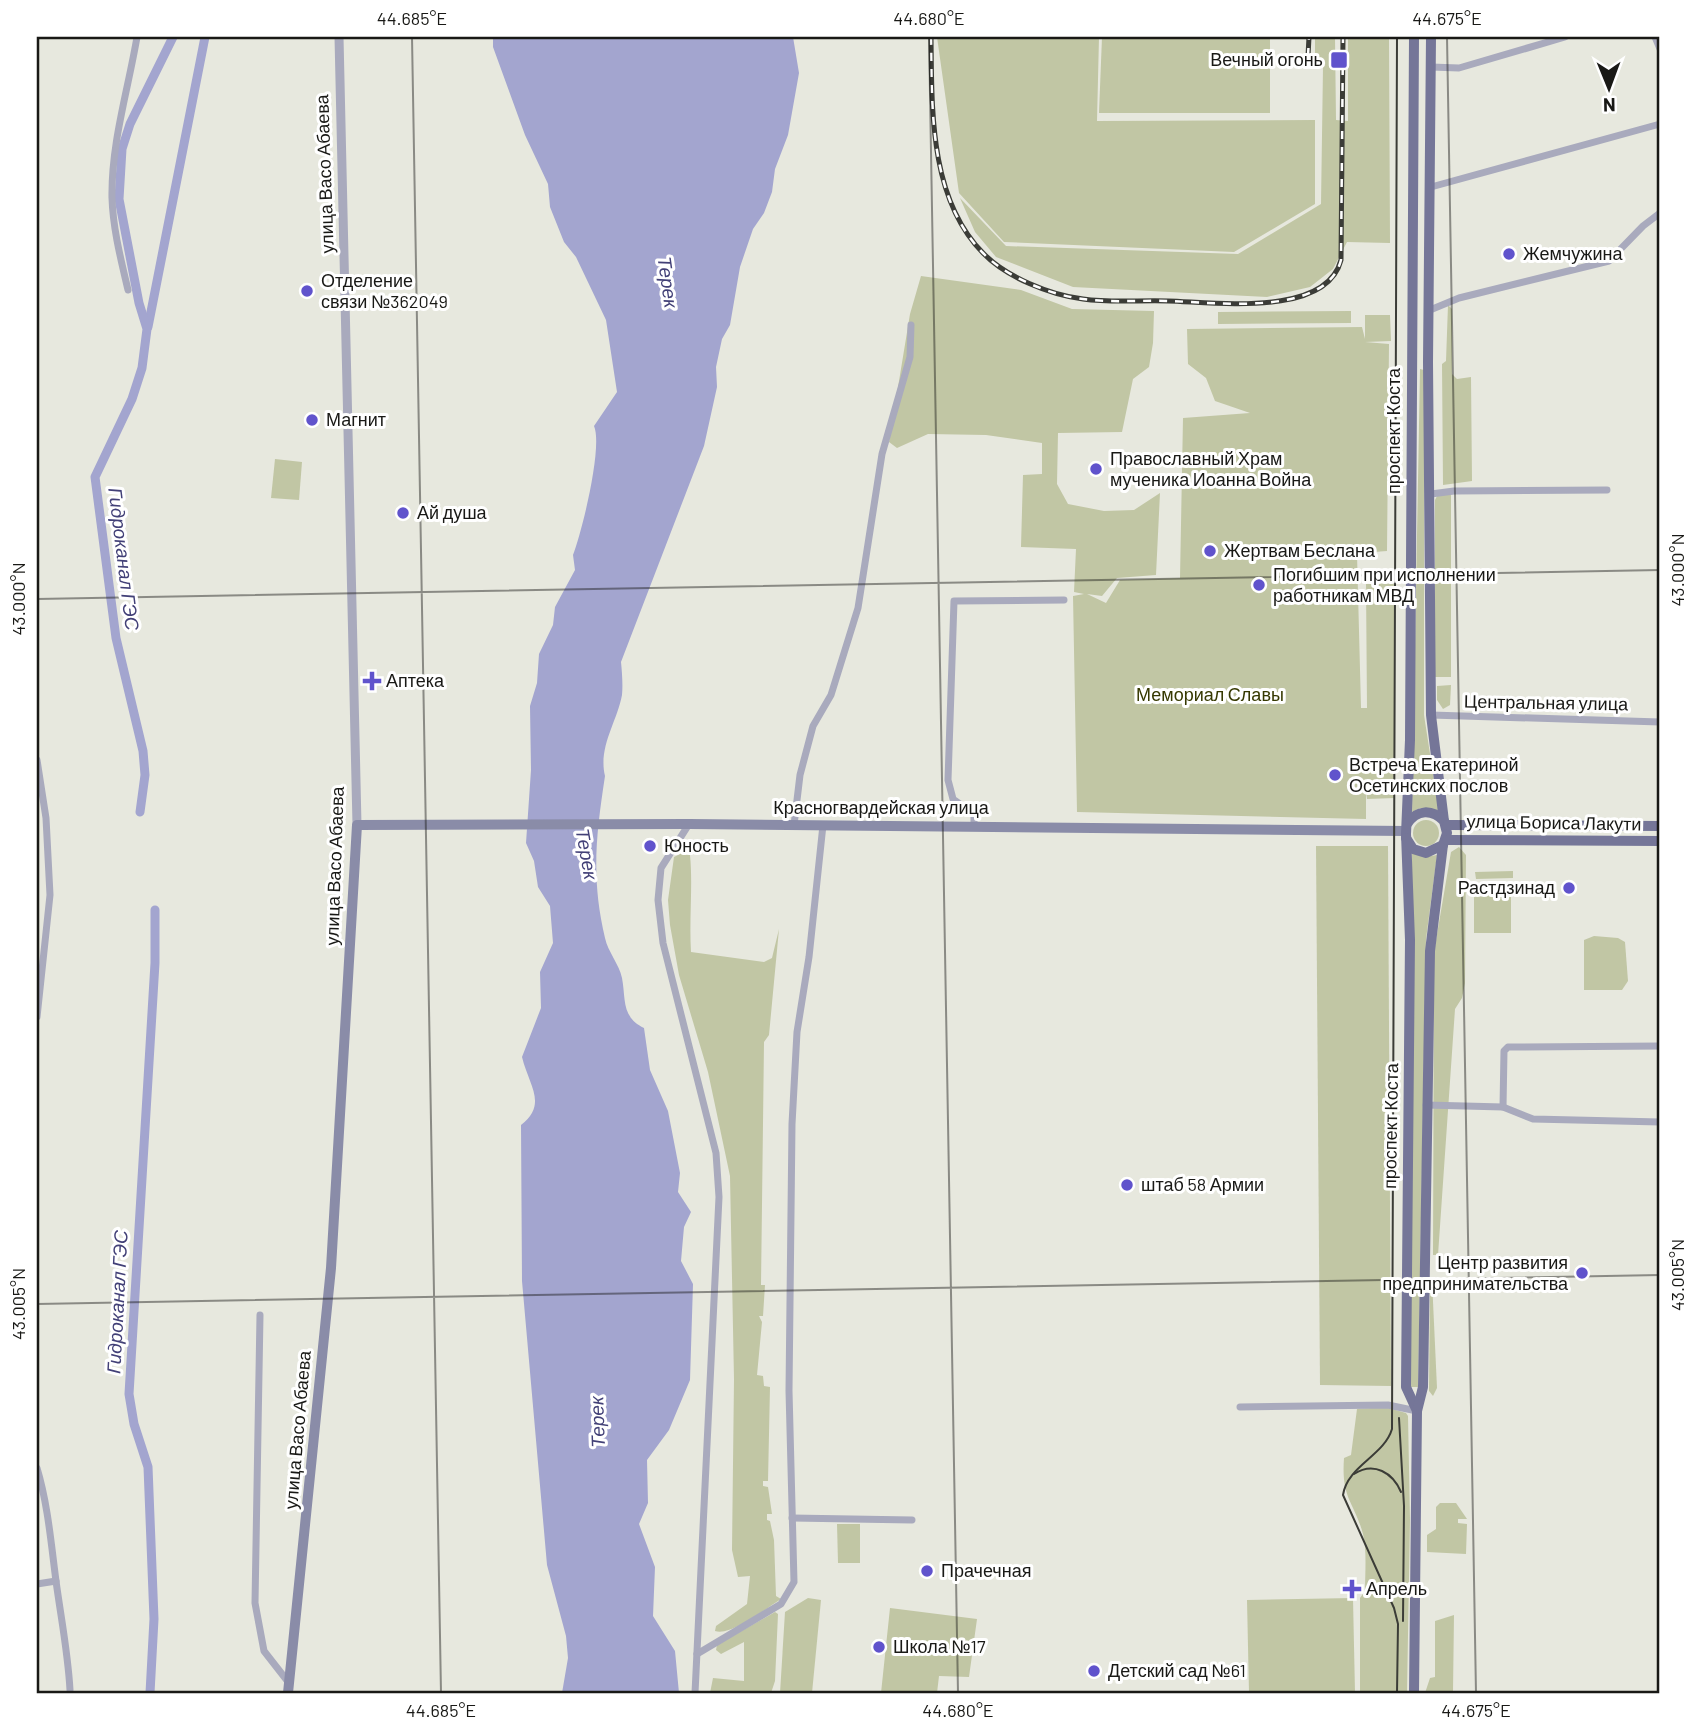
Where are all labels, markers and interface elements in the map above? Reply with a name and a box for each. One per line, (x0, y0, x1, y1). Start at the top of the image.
text: 44.685°E (377, 7, 447, 29)
text: 44.680°E (893, 7, 965, 29)
text: 44.675°E (1412, 7, 1482, 29)
place label: Вечный огонь (1210, 48, 1323, 70)
marker: Вечный огонь (1329, 50, 1349, 70)
north arrow (1574, 52, 1644, 122)
street label: улица Васо Абаева (310, 93, 338, 254)
text: N (1603, 94, 1616, 117)
place label: Жемчужина (1523, 242, 1623, 264)
marker: Жемчужина (1501, 246, 1517, 262)
water label: Терек (654, 255, 684, 310)
place label: Отделение связи №362049 (321, 269, 448, 312)
marker: Отделение связи №362049 (299, 283, 315, 299)
street label: проспект Коста (1382, 367, 1404, 494)
place label: Магнит (326, 408, 386, 430)
marker: Магнит (304, 412, 320, 428)
place label: Православный Храм мученика Иоанна Война (1110, 447, 1312, 490)
marker: Православный Храм мученика Иоанна Война (1088, 461, 1104, 477)
water label: Гидроканал ГЭС (104, 486, 145, 632)
place label: Ай душа (417, 501, 488, 523)
marker: Ай душа (395, 505, 411, 521)
text: 43.000°N (1666, 533, 1688, 607)
place label: Жертвам Беслана (1224, 539, 1376, 561)
marker: Жертвам Беслана (1202, 543, 1218, 559)
text: 43.000°N (7, 562, 29, 636)
place label: Погибшим при исполнении работникам МВД (1273, 563, 1496, 606)
marker: Погибшим при исполнении работникам МВД (1251, 577, 1267, 593)
place label: Аптека (386, 669, 445, 691)
marker: Аптека (364, 673, 380, 689)
park label: Мемориал Славы (1136, 683, 1284, 705)
street label: Центральная улица (1464, 690, 1629, 714)
place label: Встреча Екатериной Осетинских послов (1349, 753, 1519, 796)
marker: Встреча Екатериной Осетинских послов (1327, 767, 1343, 783)
street label: улица Васо Абаева (320, 785, 348, 946)
street label: Красногвардейская улица (773, 796, 990, 818)
street label: улица Бориса Лакути (1466, 809, 1642, 835)
water label: Терек (572, 826, 603, 882)
place label: Юность (664, 834, 729, 856)
marker: Юность (642, 838, 658, 854)
place label: Растдзинад (1458, 876, 1555, 898)
marker: Растдзинад (1561, 880, 1577, 896)
street label: проспект Коста (1378, 1062, 1402, 1189)
place label: штаб 58 Армии (1141, 1173, 1264, 1195)
marker: штаб 58 Армии (1119, 1177, 1135, 1193)
water label: Гидроканал ГЭС (101, 1229, 132, 1374)
text: 43.005°N (1666, 1239, 1688, 1311)
place label: Центр развития предпринимательства (1382, 1251, 1569, 1294)
marker: Центр развития предпринимательства (1574, 1265, 1590, 1281)
text: 43.005°N (7, 1268, 29, 1340)
street label: улица Васо Абаева (279, 1349, 315, 1510)
water label: Терек (584, 1395, 609, 1448)
place label: Прачечная (941, 1559, 1031, 1581)
marker: Прачечная (919, 1563, 935, 1579)
place label: Апрель (1366, 1577, 1427, 1599)
marker: Апрель (1344, 1581, 1360, 1597)
place label: Школа №17 (893, 1635, 986, 1657)
marker: Школа №17 (871, 1639, 887, 1655)
place label: Детский сад №61 (1108, 1659, 1246, 1681)
marker: Детский сад №61 (1086, 1663, 1102, 1679)
text: 44.685°E (406, 1699, 476, 1721)
text: 44.680°E (922, 1699, 994, 1721)
text: 44.675°E (1441, 1699, 1511, 1721)

